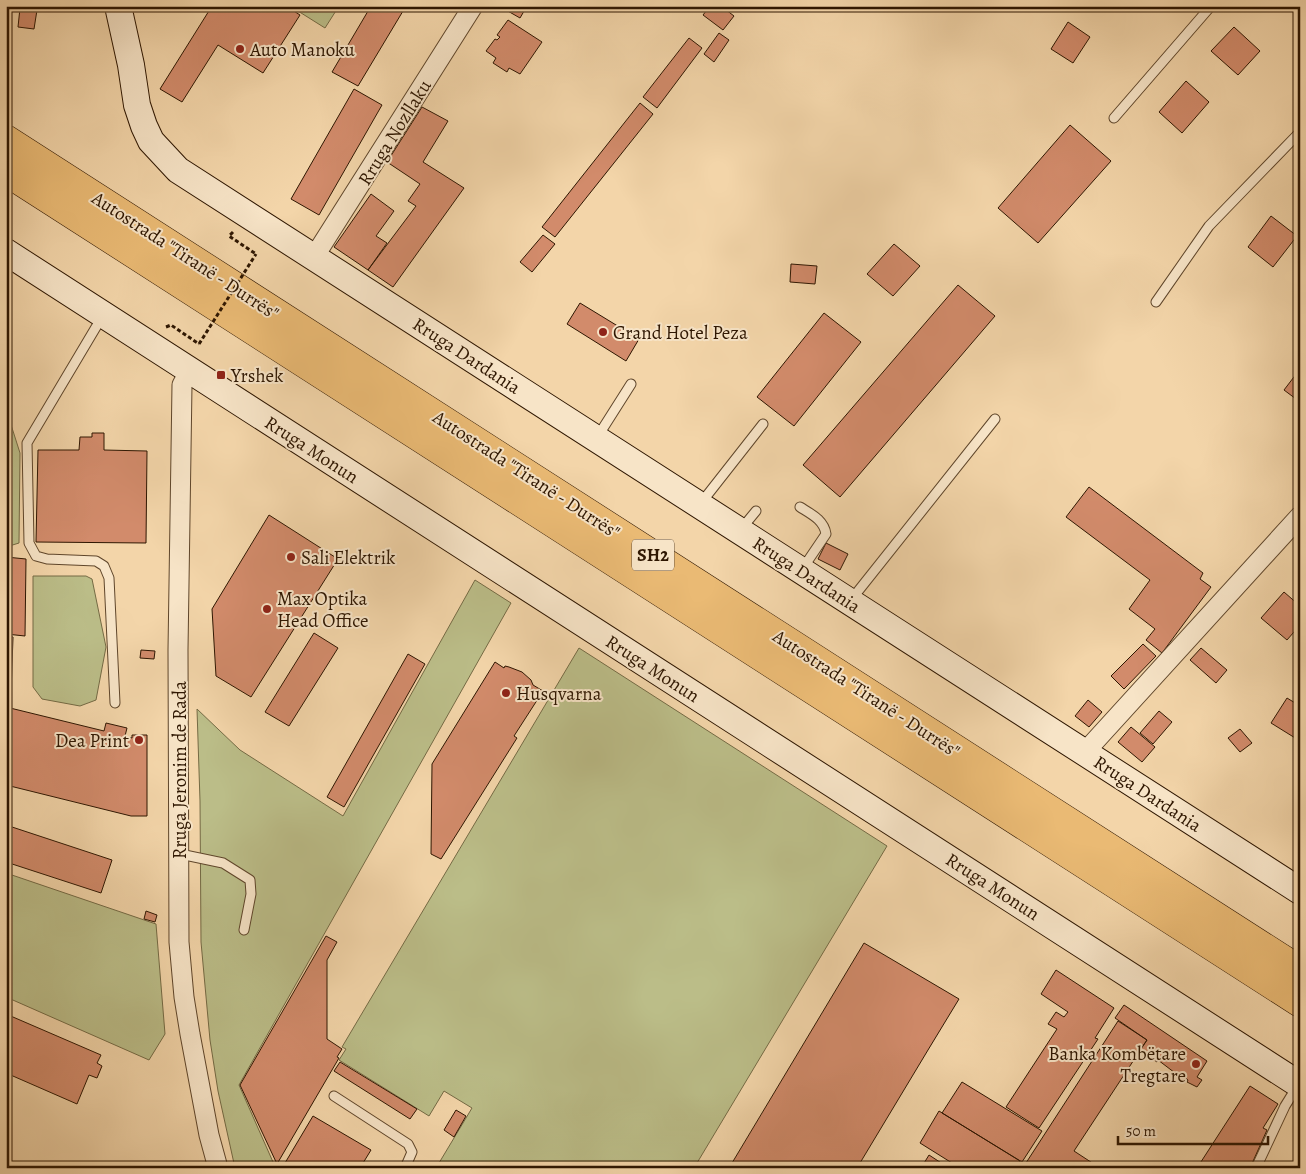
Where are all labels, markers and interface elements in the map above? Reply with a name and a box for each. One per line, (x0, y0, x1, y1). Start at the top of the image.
place label: Auto Manoku (249, 37, 356, 63)
marker: Auto Manoku (234, 43, 246, 55)
street label: Rruga Nozllaku (352, 74, 438, 190)
street label: Autostrada "Tiranë - Durrës" (86, 185, 284, 326)
street label: Rruga Dardania (407, 311, 526, 401)
place label: Grand Hotel Peza (613, 320, 748, 346)
marker: Grand Hotel Peza (597, 326, 609, 338)
place label: Yrshek (230, 363, 284, 389)
marker: Yrshek (215, 369, 227, 381)
street label: Autostrada "Tiranë - Durrës" (427, 404, 625, 545)
street label: Rruga Monun (259, 410, 363, 490)
street label: Rruga Dardania (747, 530, 866, 620)
road number: SH2 (632, 540, 674, 570)
place label: Sali Elektrik (301, 545, 396, 571)
marker: Sali Elektrik (285, 551, 297, 563)
place label: Max Optika Head Office (277, 586, 369, 634)
marker: Max Optika Head Office (261, 603, 273, 615)
street label: Autostrada "Tiranë - Durrës" (767, 623, 965, 764)
street label: Rruga Monun (600, 629, 704, 709)
street label: Rruga Jeronim de Rada (167, 681, 193, 859)
place label: Husqvarna (516, 681, 602, 707)
marker: Husqvarna (500, 687, 512, 699)
place label: Dea Print (55, 728, 129, 754)
marker: Dea Print (133, 734, 145, 746)
street label: Rruga Dardania (1088, 749, 1207, 839)
street label: Rruga Monun (940, 847, 1044, 927)
place label: Banka Kombëtare Tregtare (1048, 1041, 1186, 1089)
marker: Banka Kombëtare Tregtare (1190, 1058, 1202, 1070)
scale bar (1118, 1114, 1268, 1146)
text: 50 m (1126, 1121, 1156, 1141)

